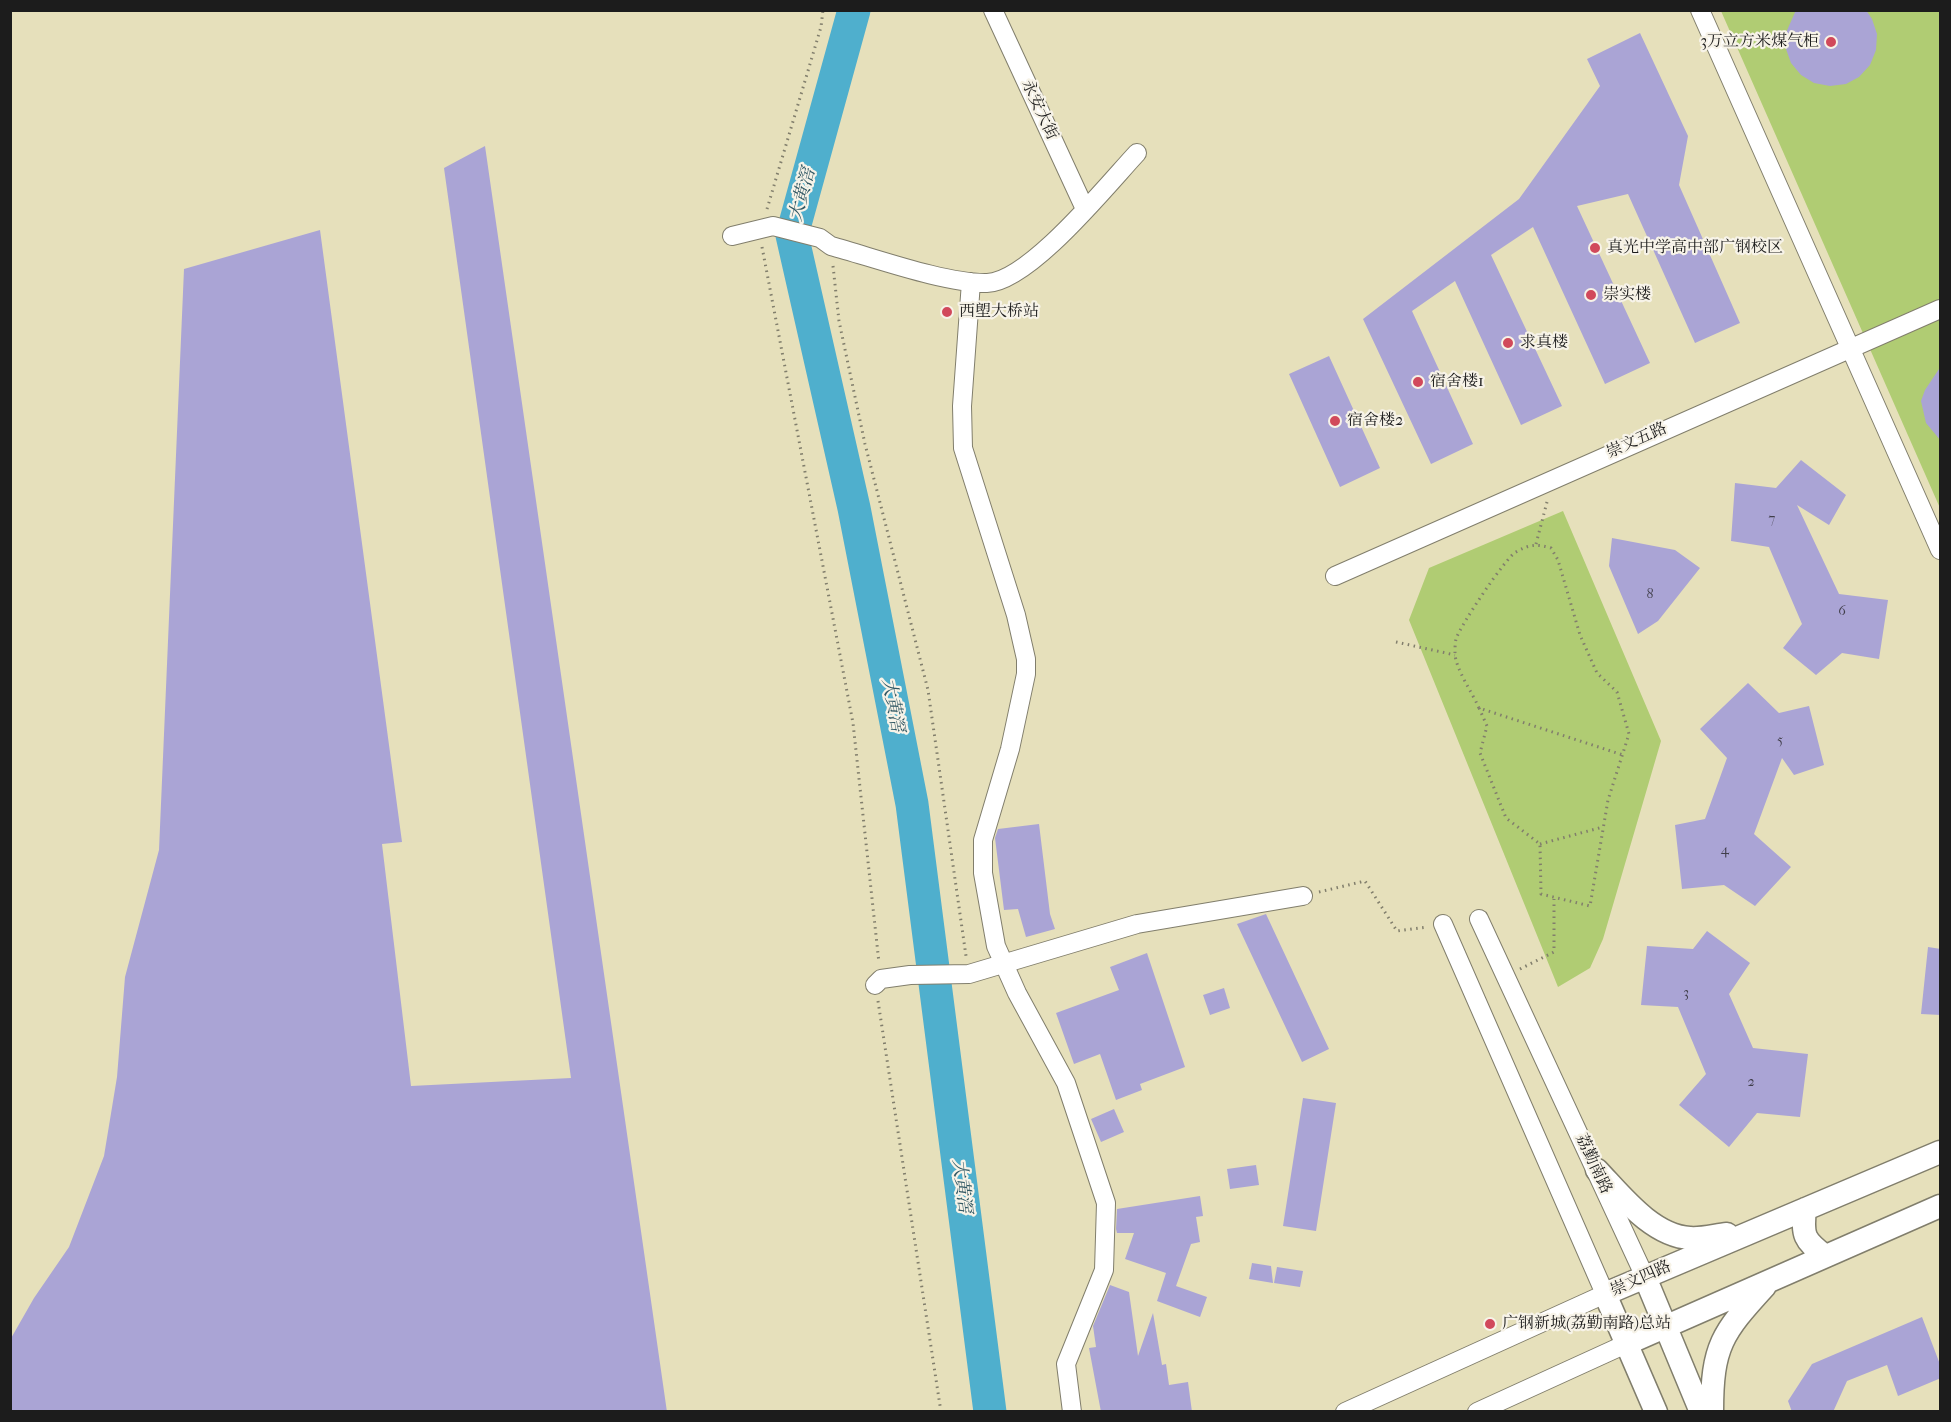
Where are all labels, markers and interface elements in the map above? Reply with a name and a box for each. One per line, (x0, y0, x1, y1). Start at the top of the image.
place label: 3万立方米煤气柜 (1700, 32, 1819, 52)
marker: 3万立方米煤气柜 (1824, 35, 1838, 49)
street label: 永安大街 (1017, 77, 1061, 143)
water label: 大黄滘 (786, 166, 820, 224)
place label: 真光中学高中部广钢校区 (1607, 238, 1783, 258)
marker: 真光中学高中部广钢校区 (1588, 241, 1602, 255)
place label: 崇实楼 (1603, 285, 1651, 305)
marker: 崇实楼 (1584, 288, 1598, 302)
place label: 西塱大桥站 (959, 302, 1039, 322)
marker: 西塱大桥站 (940, 305, 954, 319)
place label: 求真楼 (1520, 333, 1568, 353)
marker: 求真楼 (1501, 336, 1515, 350)
place label: 宿舍楼1 (1430, 372, 1484, 392)
marker: 宿舍楼1 (1411, 375, 1425, 389)
place label: 宿舍楼2 (1347, 411, 1403, 431)
marker: 宿舍楼2 (1328, 414, 1342, 428)
street label: 崇文五路 (1604, 419, 1670, 463)
house number: 7 (1769, 512, 1775, 528)
house number: 8 (1646, 587, 1654, 603)
house number: 6 (1838, 604, 1846, 620)
water label: 大黄滘 (876, 676, 908, 734)
house number: 5 (1777, 733, 1783, 749)
house number: 4 (1721, 843, 1729, 859)
house number: 3 (1683, 986, 1689, 1002)
house number: 2 (1747, 1075, 1755, 1091)
street label: 荔勤南路 (1571, 1131, 1615, 1197)
water label: 大黄滘 (947, 1158, 975, 1214)
street label: 崇文四路 (1608, 1257, 1674, 1301)
place label: 广钢新城(荔勤南路)总站 (1502, 1314, 1671, 1334)
marker: 广钢新城(荔勤南路)总站 (1483, 1317, 1497, 1331)

